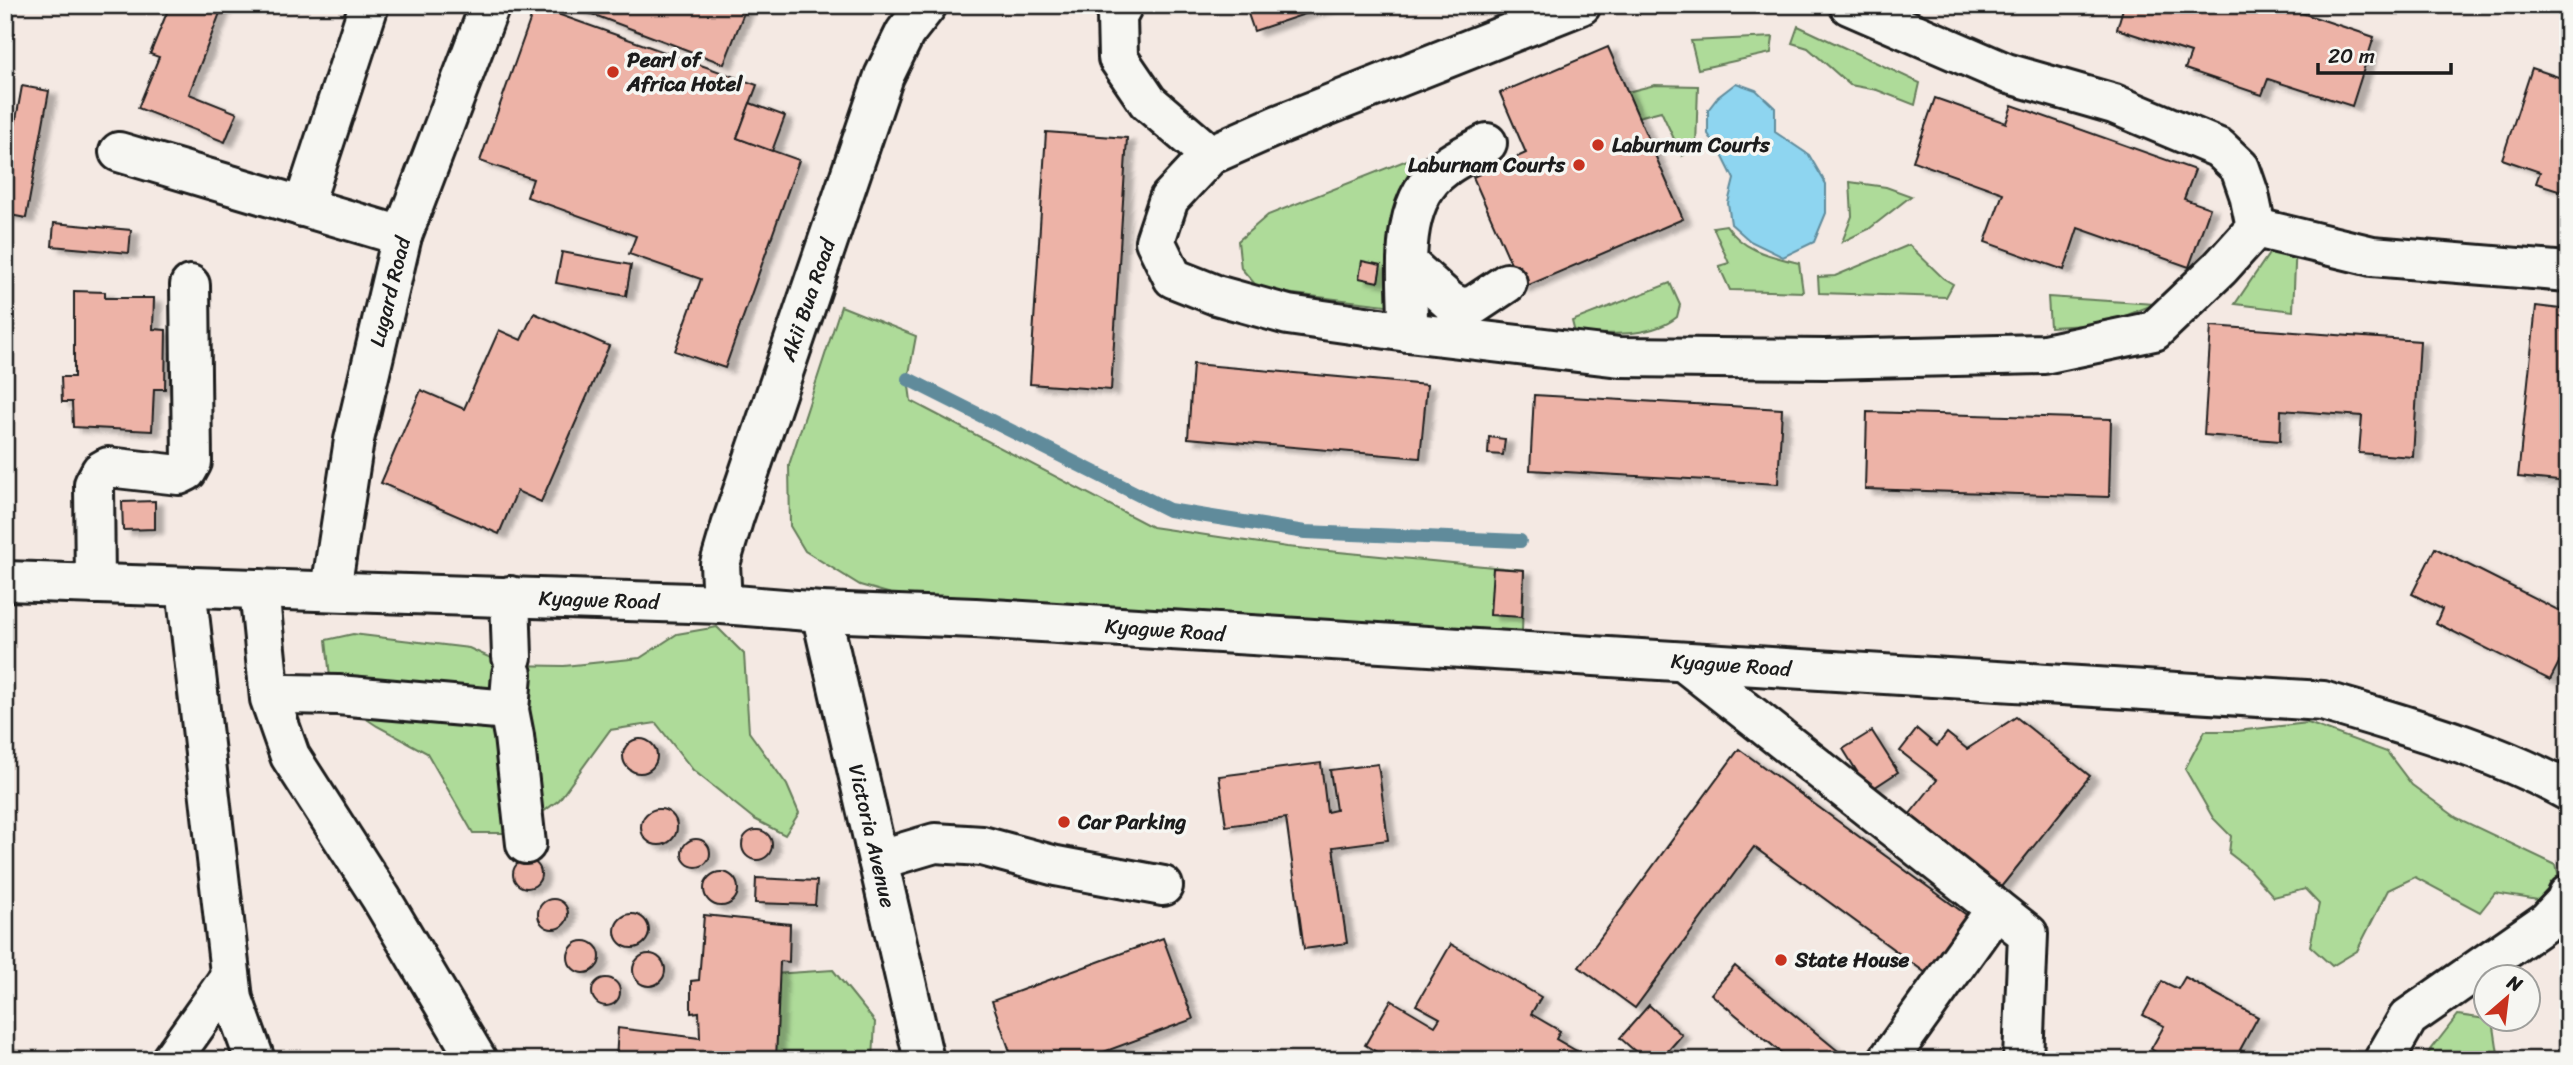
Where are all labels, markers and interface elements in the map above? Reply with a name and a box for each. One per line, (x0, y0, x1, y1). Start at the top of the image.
scale bar (2318, 32, 2450, 76)
text: 20 m (2328, 37, 2375, 75)
place label: Pearl of Africa Hotel (626, 41, 743, 103)
marker: Pearl of Africa Hotel (605, 64, 621, 80)
place label: Laburnum Courts (1612, 126, 1771, 164)
marker: Laburnum Courts (1590, 137, 1606, 153)
place label: Laburnam Courts (1408, 146, 1566, 184)
marker: Laburnam Courts (1571, 157, 1587, 173)
street label: Lugard Road (358, 231, 422, 351)
street label: Akii Bua Road (769, 232, 847, 367)
street label: Kyagwe Road (538, 579, 662, 621)
street label: Kyagwe Road (1104, 607, 1228, 653)
street label: Kyagwe Road (1670, 642, 1794, 688)
street label: Victoria Avenue (837, 760, 907, 912)
place label: Car Parking (1077, 803, 1186, 841)
marker: Car Parking (1056, 814, 1072, 830)
place label: State House (1794, 941, 1909, 979)
marker: State House (1773, 952, 1789, 968)
north arrow (2472, 964, 2542, 1034)
text: N (2500, 965, 2529, 1001)

